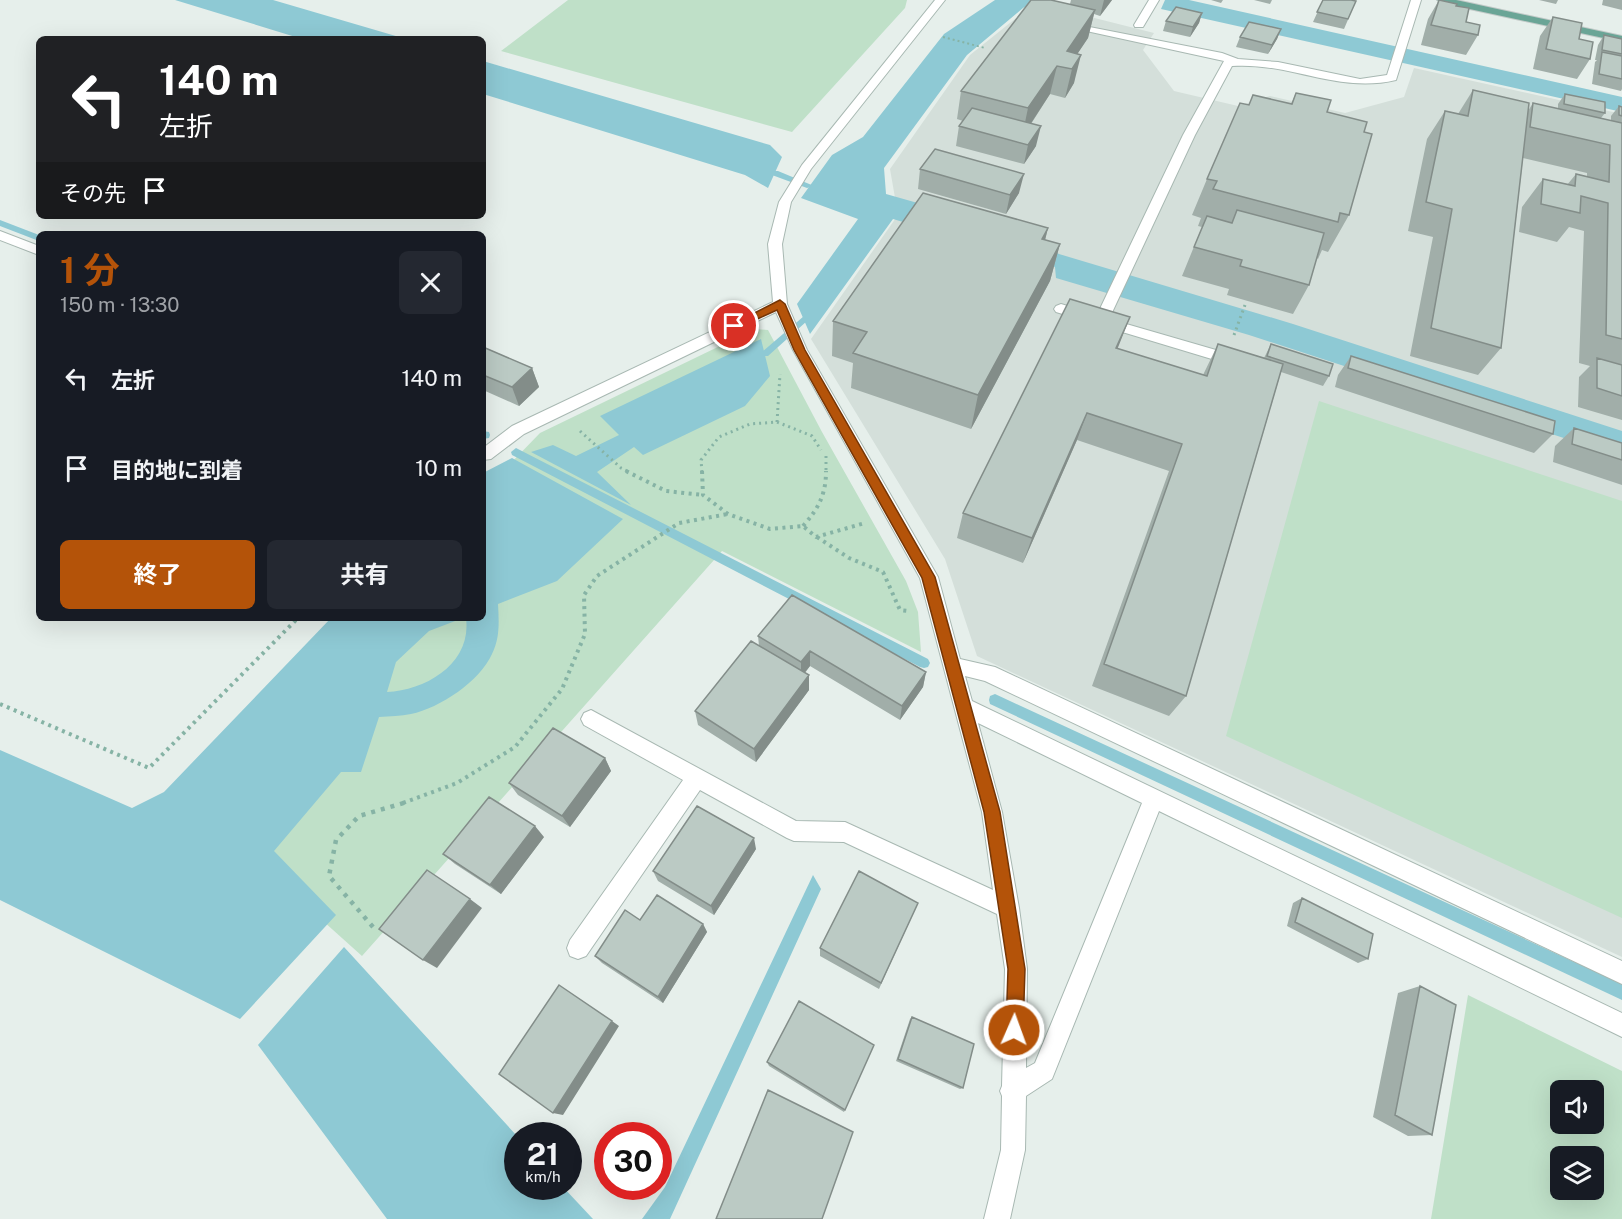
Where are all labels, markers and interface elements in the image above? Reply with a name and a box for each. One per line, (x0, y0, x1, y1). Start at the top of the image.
text: 140 m (159, 55, 279, 104)
icon: left (60, 60, 138, 138)
text: 左折 (159, 110, 213, 142)
icon: arrive (138, 174, 171, 207)
text: その先 (60, 180, 126, 206)
text: 1 分 (60, 249, 120, 291)
button: close (399, 251, 462, 314)
text: 150 m · 13:30 (60, 293, 180, 317)
pin (708, 300, 759, 351)
icon: arrive (717, 309, 750, 342)
icon: left (60, 362, 93, 395)
text: 140 m (401, 365, 462, 391)
text: 左折 (111, 367, 155, 393)
icon: arrive (60, 452, 93, 485)
text: 10 m (415, 455, 462, 481)
text: 目的地に到着 (111, 457, 243, 483)
button: 終了 (60, 540, 255, 609)
button: 共有 (267, 540, 462, 609)
position arrow (982, 998, 1046, 1062)
map controls (1550, 1080, 1604, 1200)
button: sound (1550, 1080, 1604, 1134)
speed limit sign: 30 (594, 1122, 672, 1200)
text: 21 (527, 1136, 559, 1172)
button: layers (1550, 1146, 1604, 1200)
text: km/h (525, 1168, 561, 1185)

